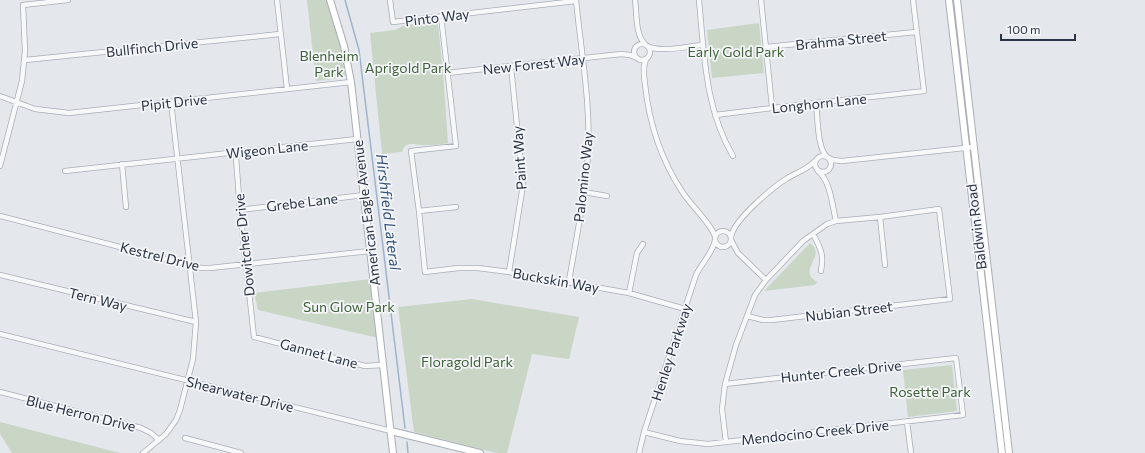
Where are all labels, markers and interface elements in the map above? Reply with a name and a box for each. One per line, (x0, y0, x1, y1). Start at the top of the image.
street label: Pinto Way (404, 5, 470, 29)
scale bar (1001, 16, 1075, 42)
text: 100 m (1007, 22, 1041, 36)
street label: Brahma Street (795, 27, 888, 53)
street label: Bullfinch Drive (105, 34, 199, 60)
park label: Early Gold Park (688, 43, 785, 60)
park label: Blenheim Park (299, 47, 359, 80)
street label: New Forest Way (482, 50, 586, 78)
park label: Aprigold Park (365, 59, 452, 76)
street label: Pipit Drive (140, 90, 208, 114)
street label: Longhorn Lane (771, 90, 867, 116)
street label: Paint Way (508, 125, 530, 191)
street label: Palomino Way (570, 131, 596, 223)
street label: Wigeon Lane (225, 136, 309, 162)
street label: American Eagle Avenue (349, 139, 383, 287)
water label: Hirshfield Lateral (373, 153, 405, 272)
street label: Baldwin Road (962, 183, 990, 271)
street label: Grebe Lane (265, 189, 339, 215)
street label: Dowitcher Drive (230, 193, 258, 297)
street label: Kestrel Drive (119, 238, 201, 274)
street label: Buckskin Way (511, 264, 601, 296)
street label: Tern Way (67, 284, 129, 314)
street label: Nubian Street (804, 297, 894, 325)
park label: Sun Glow Park (303, 298, 395, 315)
street label: Henley Parkway (647, 301, 695, 403)
street label: Gannet Lane (278, 334, 360, 372)
park label: Floragold Park (421, 353, 513, 370)
street label: Hunter Creek Drive (780, 356, 902, 386)
street label: Shearwater Drive (185, 372, 295, 416)
park label: Rosette Park (889, 383, 971, 400)
street label: Blue Herron Drive (25, 391, 137, 435)
street label: Mendocino Creek Drive (740, 416, 890, 448)

